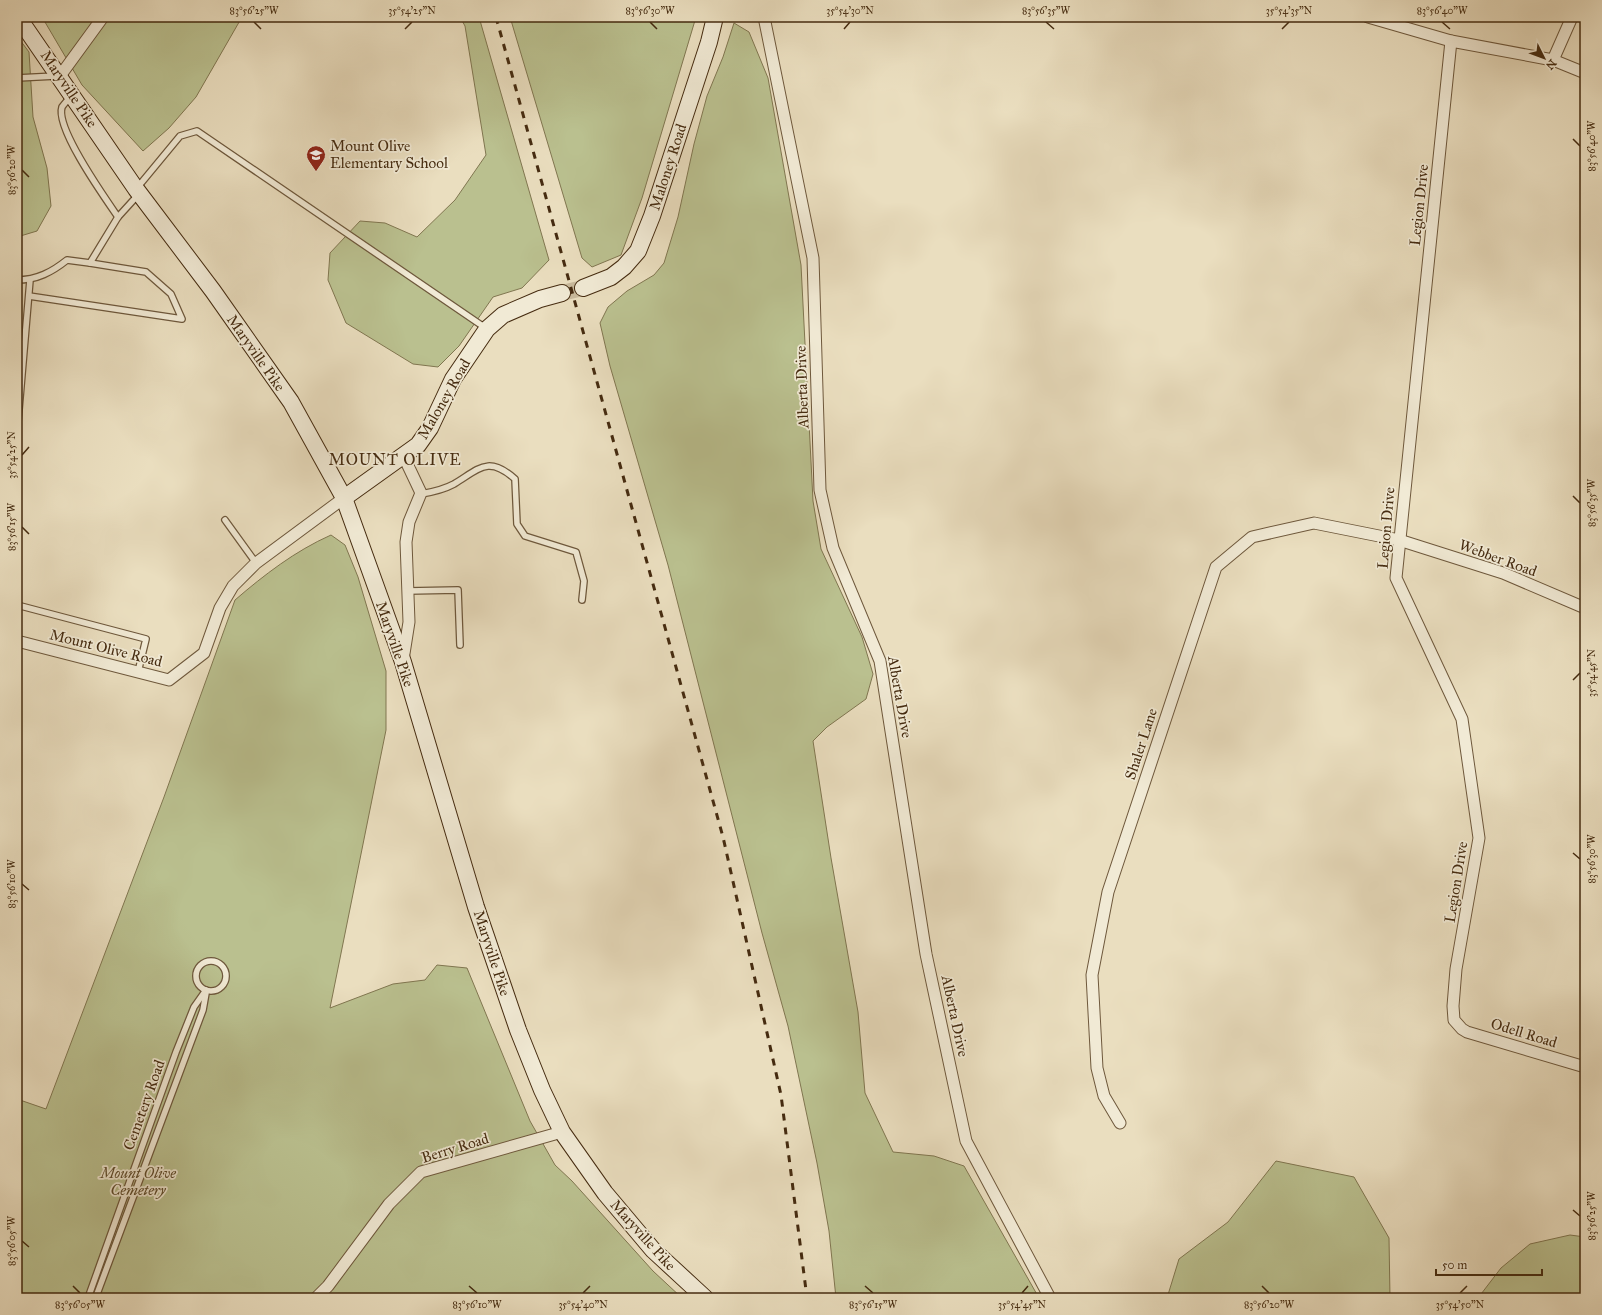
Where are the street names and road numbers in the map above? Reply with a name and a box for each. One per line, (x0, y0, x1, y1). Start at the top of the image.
street label: Maryville Pike (37, 47, 101, 131)
street label: Maloney Road (646, 121, 691, 213)
street label: Legion Drive (1406, 163, 1432, 247)
street label: Maryville Pike (223, 311, 289, 395)
street label: Alberta Drive (792, 345, 812, 430)
street label: Maloney Road (414, 355, 475, 442)
street label: Legion Drive (1373, 486, 1399, 570)
street label: Webber Road (1457, 536, 1540, 581)
street label: Maryville Pike (372, 599, 418, 689)
street label: Mount Olive Road (48, 625, 165, 671)
street label: Alberta Drive (884, 654, 916, 739)
street label: Shaler Lane (1121, 706, 1161, 782)
street label: Legion Drive (1441, 840, 1471, 924)
street label: Maryville Pike (470, 908, 514, 998)
street label: Alberta Drive (937, 973, 972, 1058)
street label: Odell Road (1489, 1014, 1560, 1052)
street label: Cemetery Road (119, 1057, 169, 1153)
street label: Berry Road (419, 1129, 491, 1167)
street label: Maryville Pike (606, 1196, 680, 1274)

